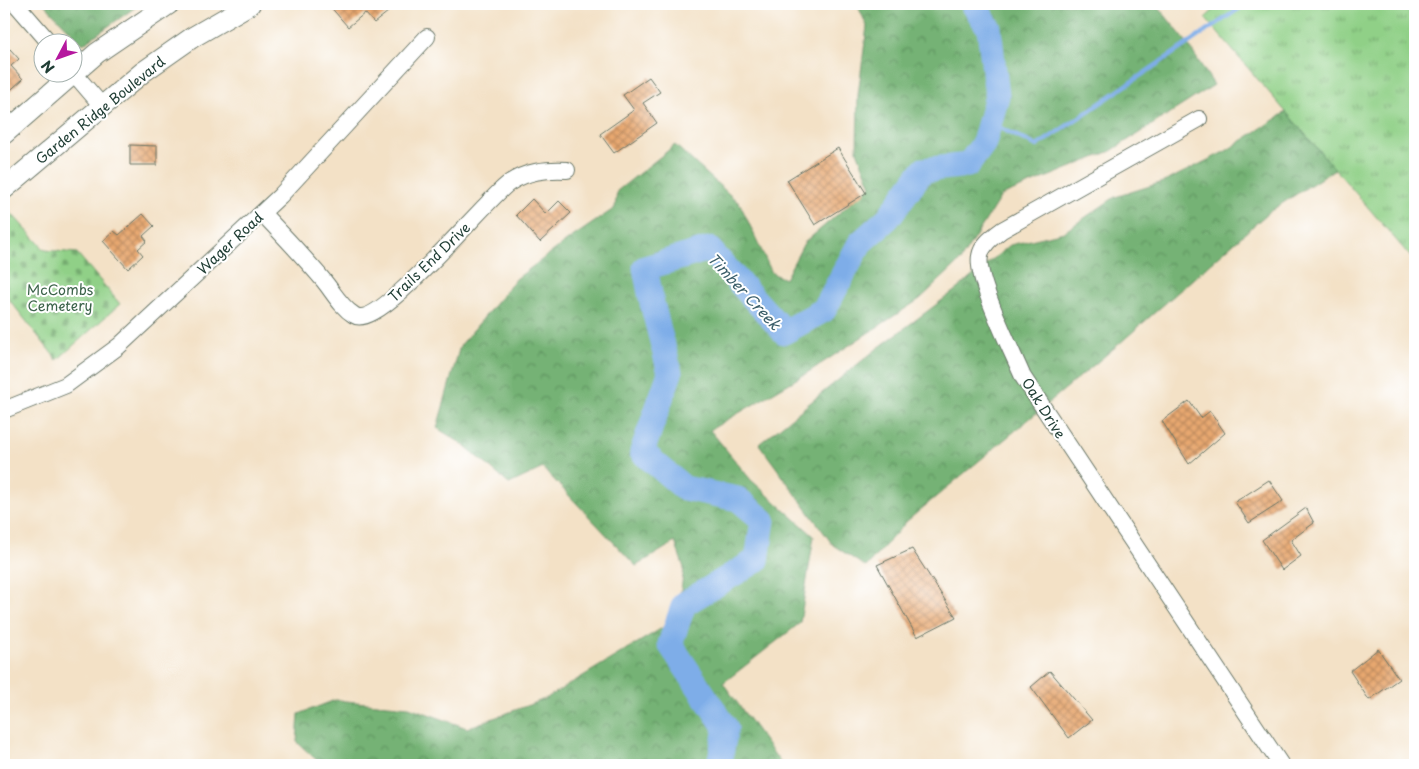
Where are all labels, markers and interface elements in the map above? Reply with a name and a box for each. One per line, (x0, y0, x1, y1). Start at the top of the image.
north arrow (32, 32, 82, 82)
street label: Garden Ridge Boulevard (31, 51, 170, 169)
text: N (36, 56, 59, 78)
street label: Wager Road (192, 207, 268, 279)
street label: Trails End Drive (383, 217, 475, 307)
water label: Timber Creek (703, 247, 787, 335)
park label: McCombs Cemetery (27, 279, 93, 316)
street label: Oak Drive (1017, 374, 1071, 442)

